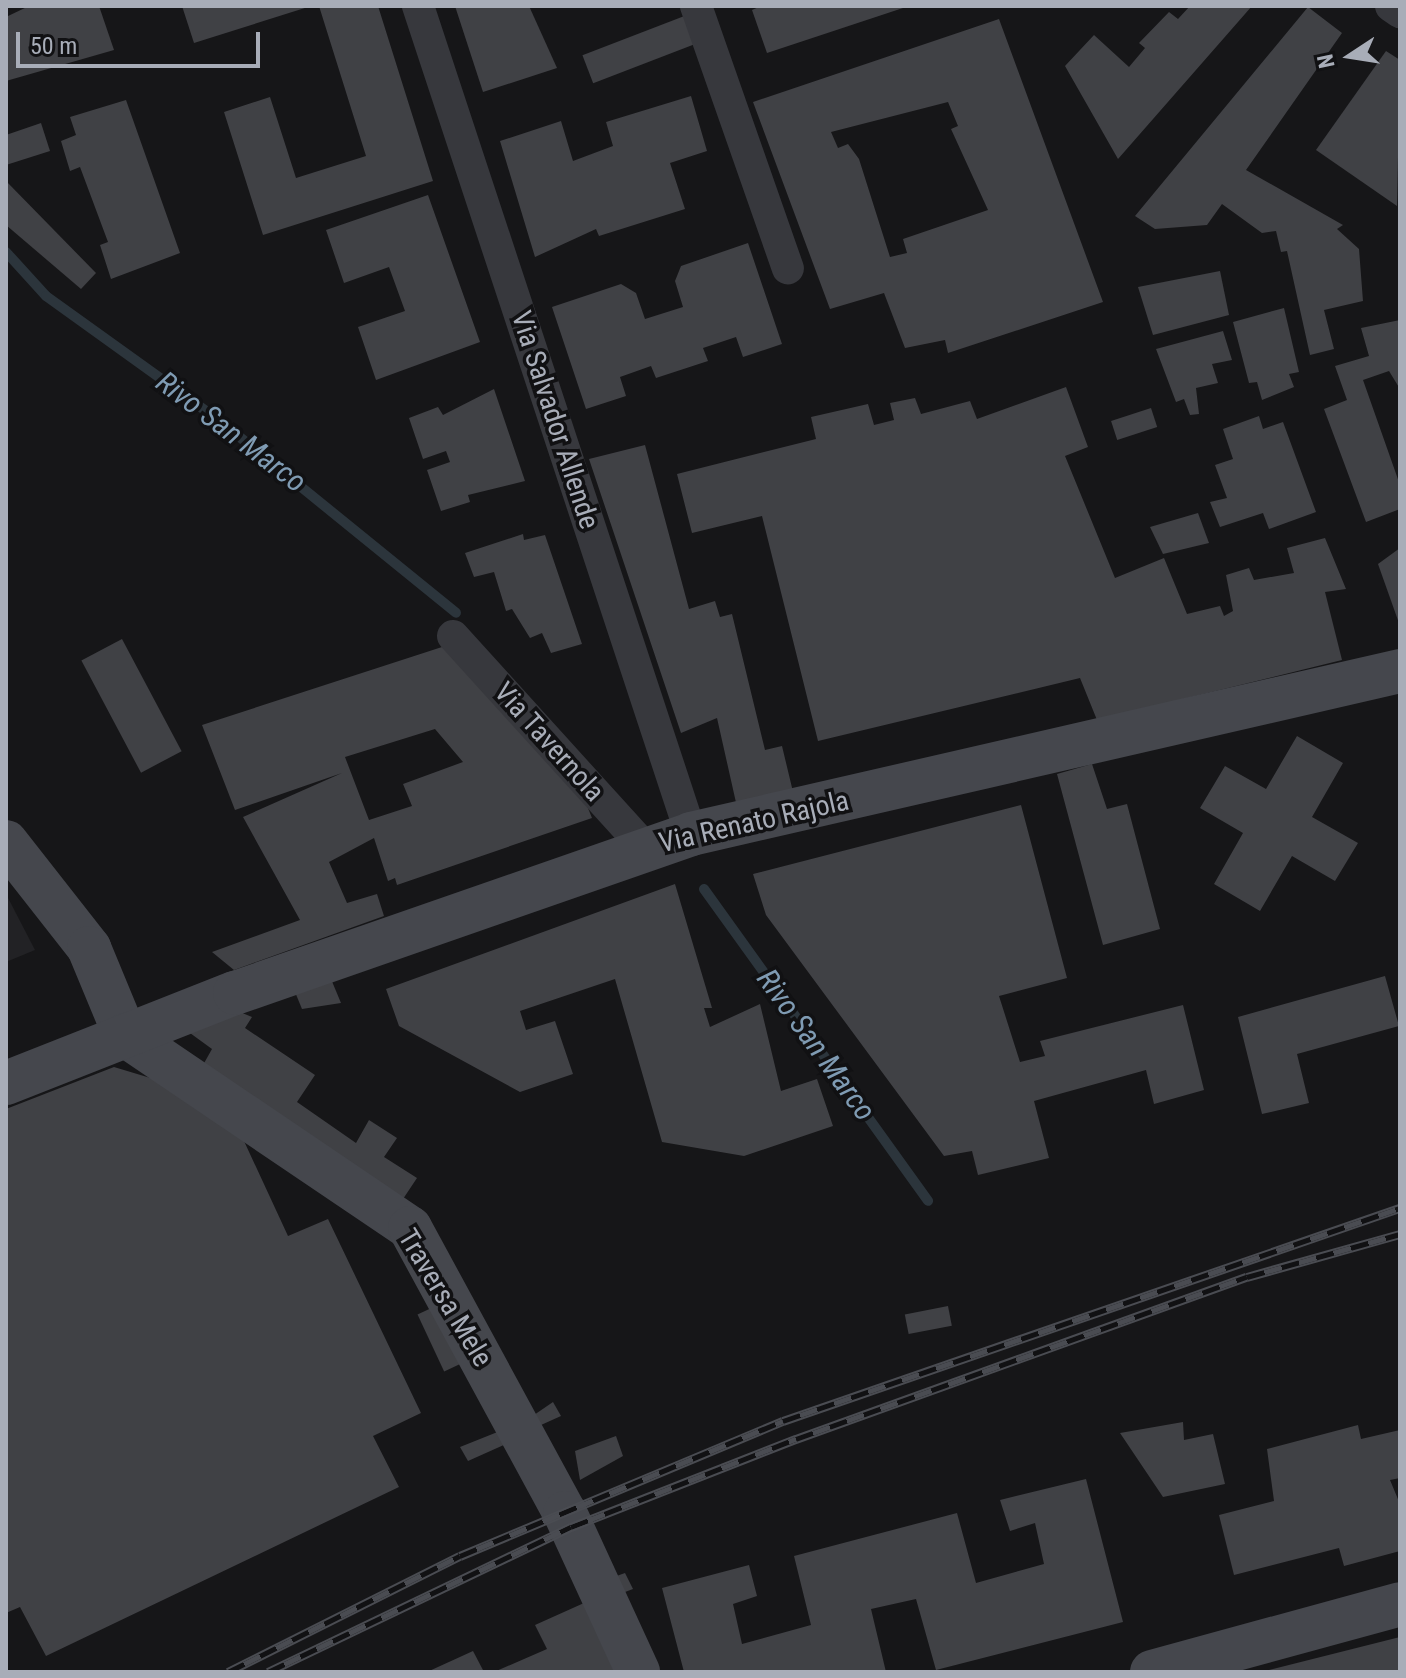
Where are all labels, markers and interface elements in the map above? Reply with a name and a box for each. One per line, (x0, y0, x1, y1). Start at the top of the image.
scale bar (20, 16, 264, 66)
north arrow (1310, 16, 1390, 96)
text: 50 m (30, 32, 77, 60)
text: N (1312, 52, 1340, 70)
street label: Via Salvador Allende (504, 307, 606, 533)
water label: Rivo San Marco (149, 364, 313, 500)
street label: Via Tavernola (487, 675, 611, 809)
street label: Via Renato Rajola (656, 784, 852, 860)
water label: Rivo San Marco (749, 962, 883, 1128)
street label: Traversa Mele (391, 1223, 499, 1373)

